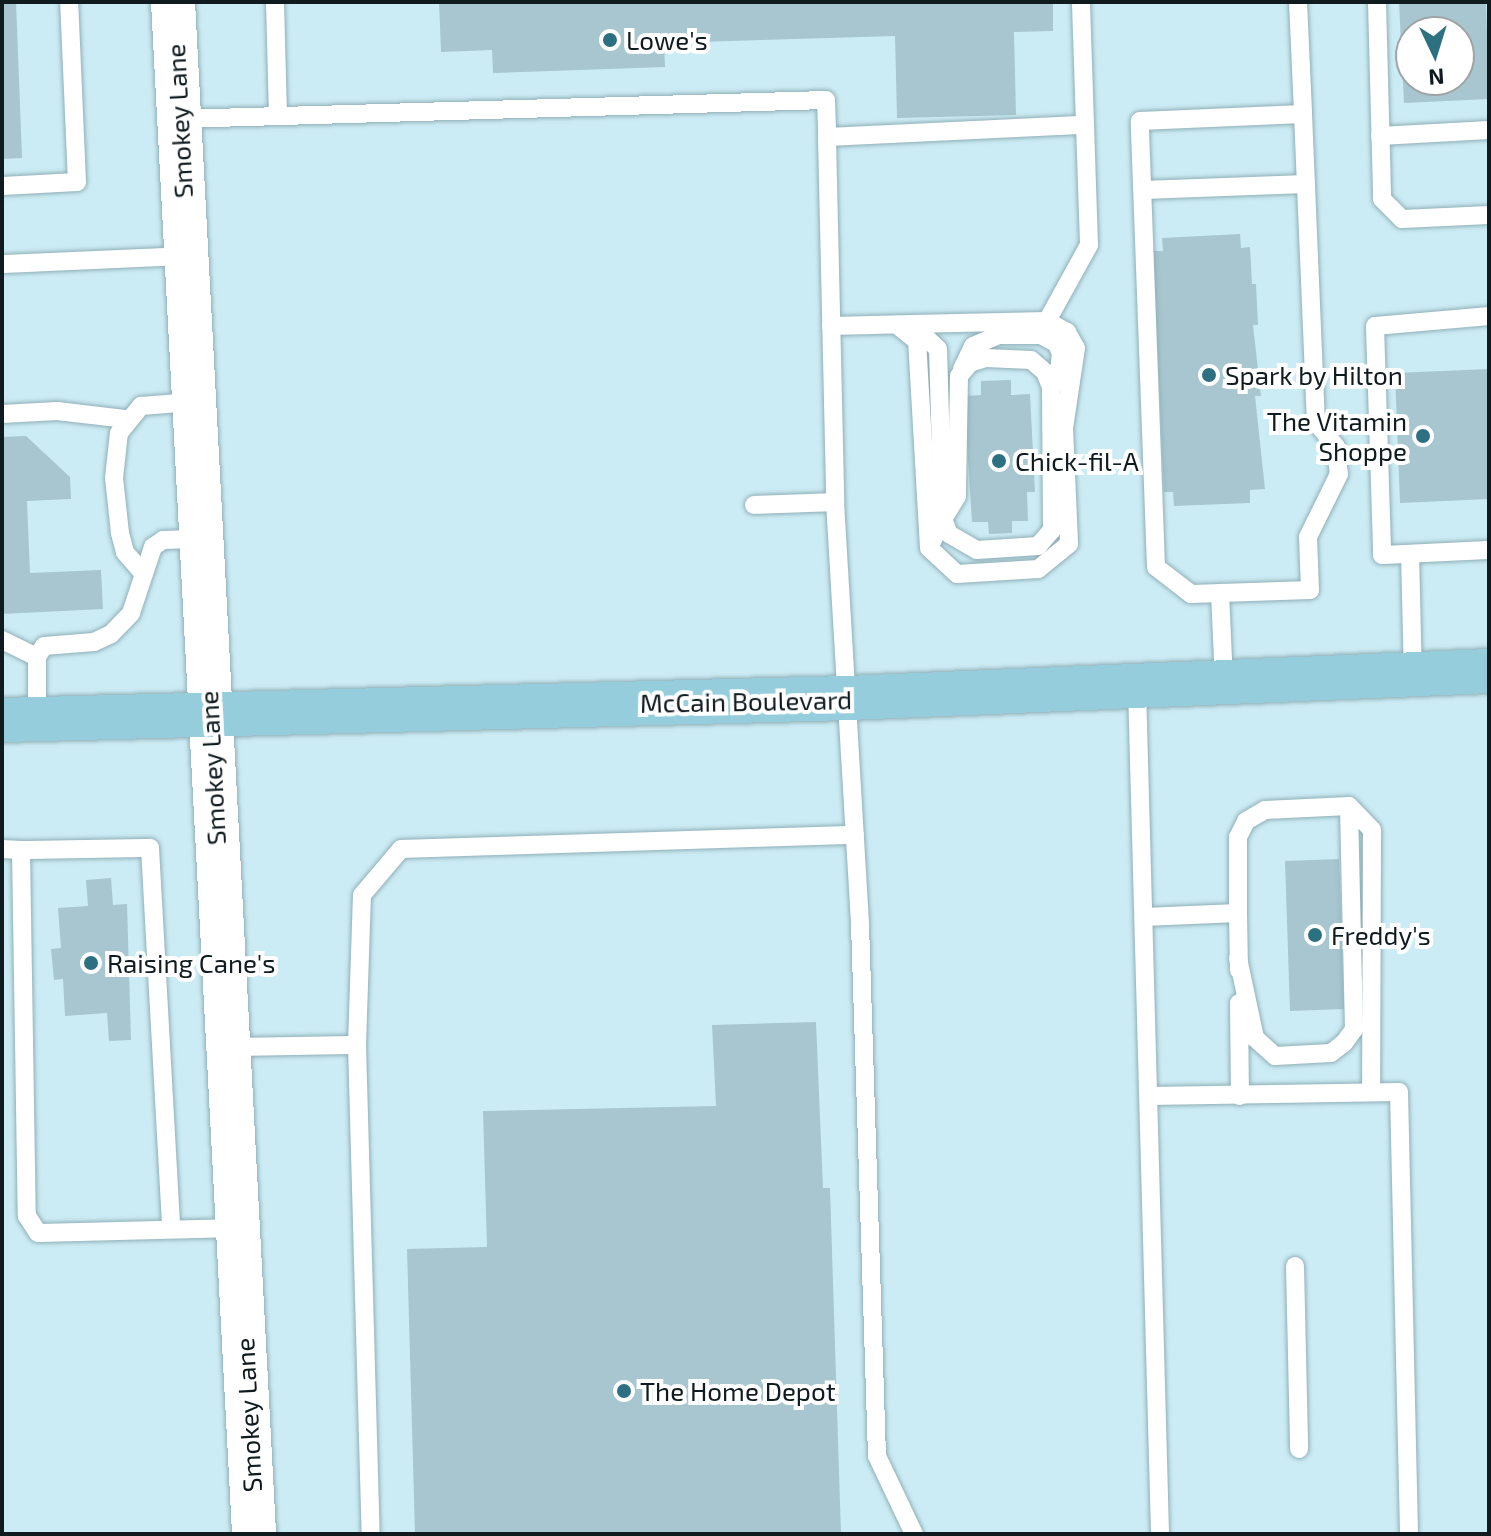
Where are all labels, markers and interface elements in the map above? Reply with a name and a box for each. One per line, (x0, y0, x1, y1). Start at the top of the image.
north arrow (1395, 16, 1475, 96)
place label: Lowe's (626, 24, 708, 56)
marker: Lowe's (601, 31, 619, 49)
street label: Smokey Lane (159, 43, 199, 199)
text: N (1428, 64, 1445, 91)
place label: Spark by Hilton (1225, 359, 1404, 391)
marker: Spark by Hilton (1200, 366, 1218, 384)
place label: The Vitamin Shoppe (1266, 405, 1407, 466)
marker: The Vitamin Shoppe (1414, 427, 1432, 445)
place label: Chick-fil-A (1015, 445, 1139, 477)
marker: Chick-fil-A (990, 452, 1008, 470)
street label: McCain Boulevard (640, 684, 852, 718)
street label: Smokey Lane (192, 690, 232, 846)
place label: Freddy's (1331, 919, 1431, 951)
marker: Freddy's (1306, 926, 1324, 944)
place label: Raising Cane's (107, 947, 275, 979)
marker: Raising Cane's (82, 954, 100, 972)
street label: Smokey Lane (228, 1337, 268, 1493)
place label: The Home Depot (640, 1375, 836, 1407)
marker: The Home Depot (615, 1382, 633, 1400)

